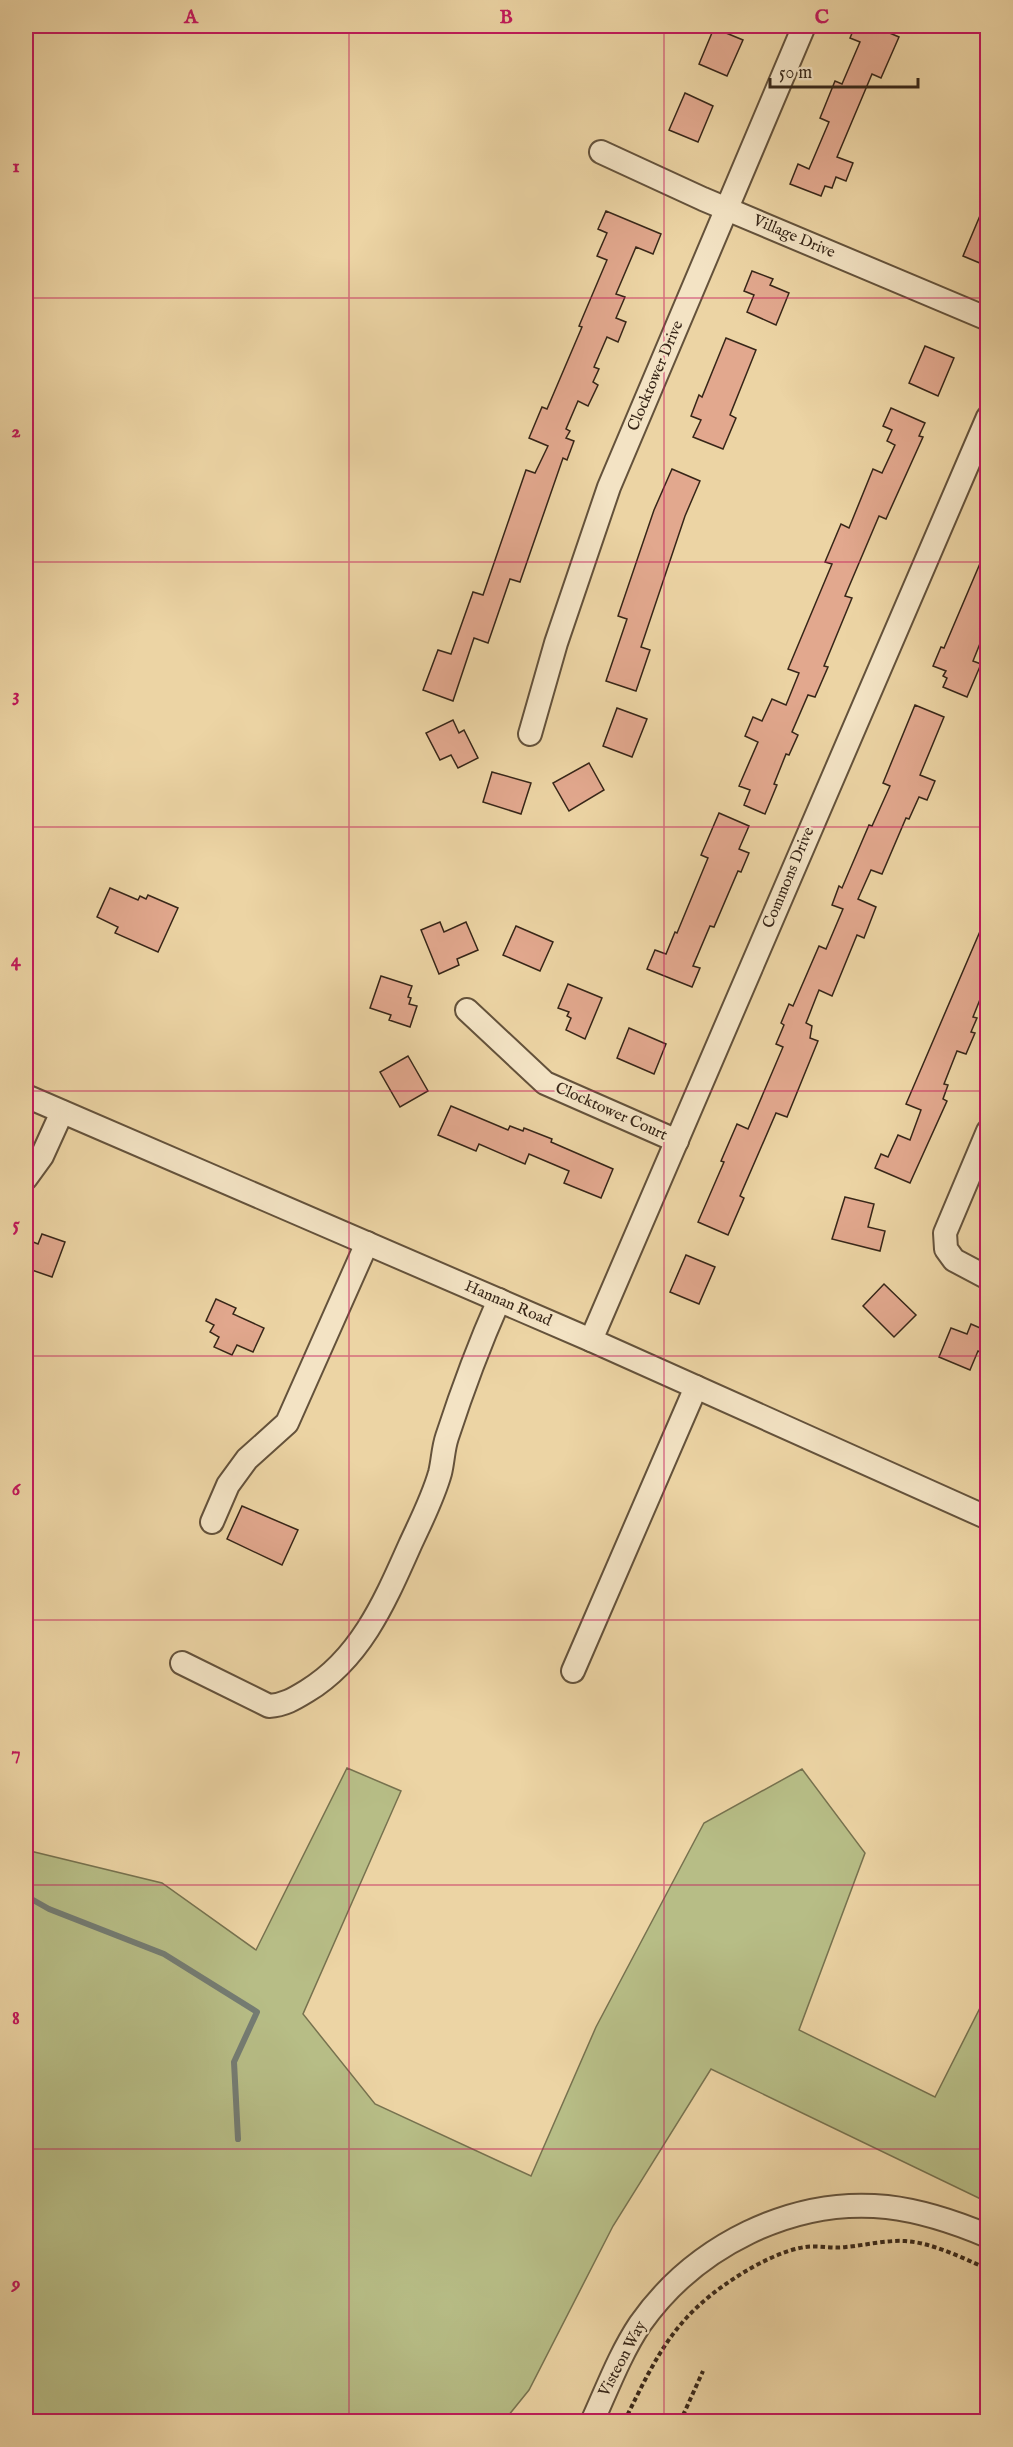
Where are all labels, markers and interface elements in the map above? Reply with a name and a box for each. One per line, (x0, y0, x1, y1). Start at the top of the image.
text: A (183, 5, 199, 30)
text: B (499, 5, 513, 30)
text: C (815, 5, 829, 30)
scale bar (770, 51, 918, 89)
text: 50 m (779, 62, 812, 85)
text: 1 (12, 154, 20, 179)
street label: Village Drive (749, 210, 838, 263)
street label: Clocktower Drive (624, 318, 688, 434)
text: 2 (11, 419, 21, 444)
text: 3 (12, 683, 20, 708)
street label: Commons Drive (759, 824, 819, 932)
text: 4 (11, 948, 22, 973)
street label: Clocktower Court (552, 1078, 671, 1146)
text: 5 (12, 1212, 20, 1237)
street label: Hannan Road (461, 1277, 555, 1332)
text: 6 (12, 1477, 22, 1502)
text: 7 (11, 1741, 21, 1766)
text: 8 (12, 2006, 20, 2031)
text: 9 (11, 2271, 21, 2296)
street label: Visteon Way (594, 2318, 651, 2401)

